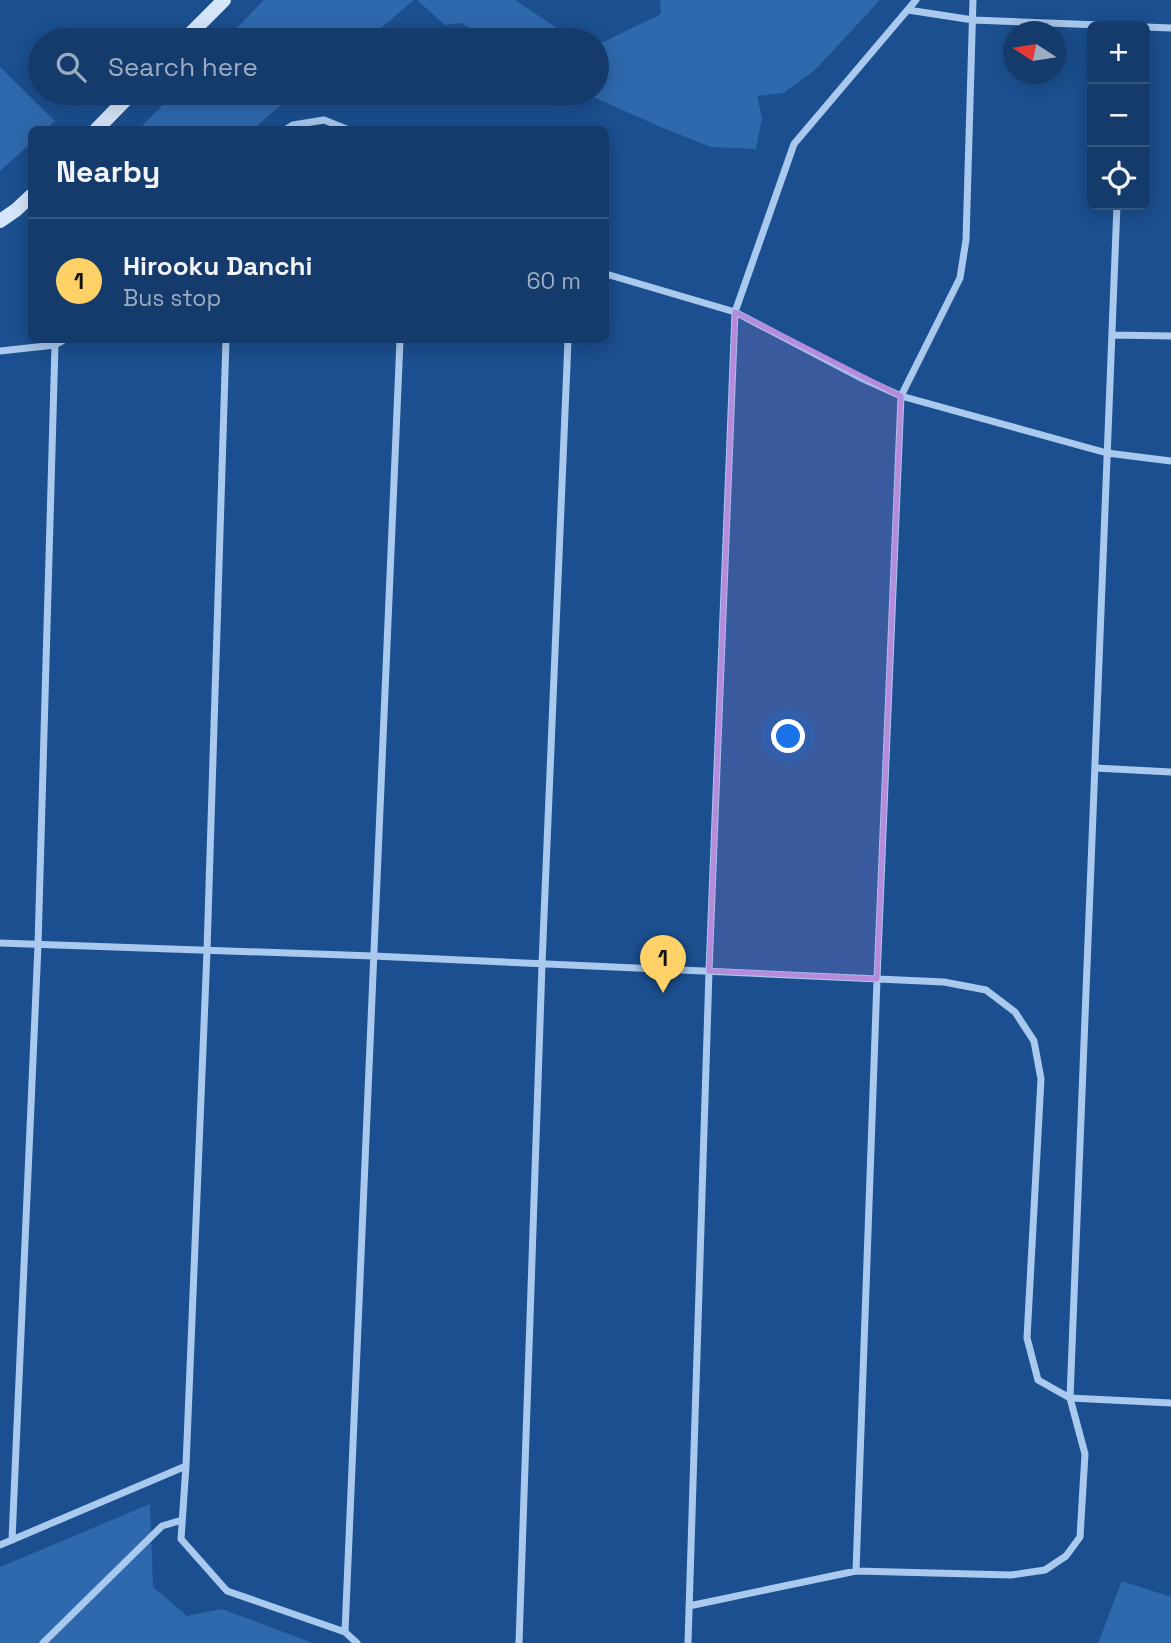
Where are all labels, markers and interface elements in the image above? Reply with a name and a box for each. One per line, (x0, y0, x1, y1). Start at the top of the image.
north arrow (1003, 21, 1066, 84)
map controls (1087, 21, 1150, 210)
button: + (1087, 21, 1150, 84)
search box (28, 28, 609, 105)
icon: search (52, 48, 90, 86)
text: Search here (108, 50, 258, 84)
button: − (1087, 84, 1150, 147)
button: locate (1087, 147, 1150, 210)
text: Nearby (56, 152, 160, 191)
text: Hirooku Danchi (123, 249, 312, 283)
text: 1 (74, 266, 84, 296)
text: 60 m (526, 266, 581, 296)
text: Bus stop (123, 283, 221, 313)
your location (771, 719, 805, 753)
pin: 1 (640, 935, 686, 993)

